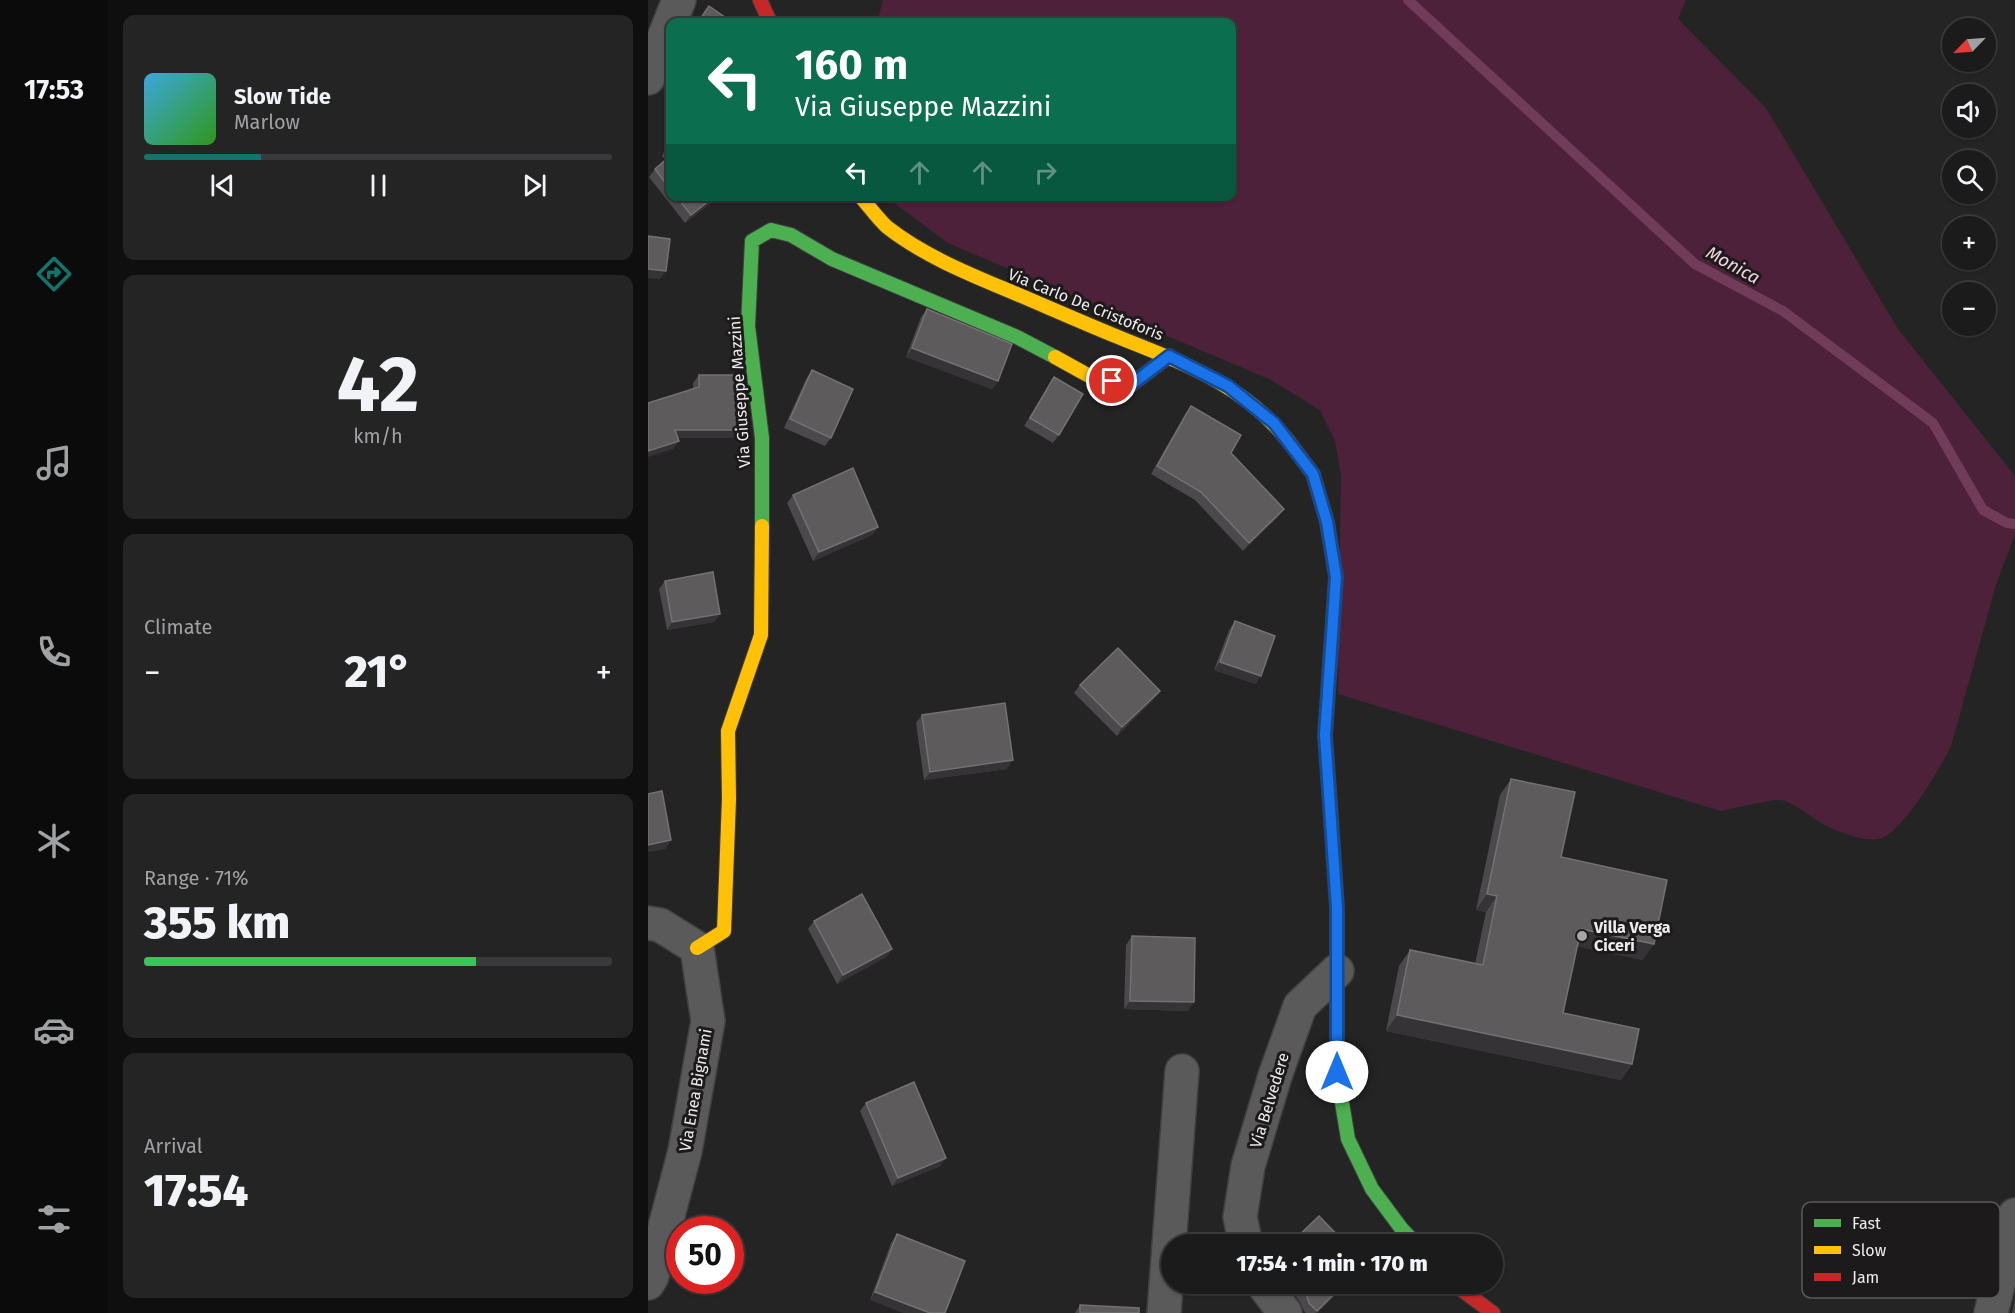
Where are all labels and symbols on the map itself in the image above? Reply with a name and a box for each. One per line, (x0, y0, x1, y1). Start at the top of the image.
north arrow (1942, 18, 1996, 72)
water label: Monica (1702, 241, 1764, 289)
street label: Via Carlo De Cristoforis (1005, 265, 1166, 344)
street label: Via Giuseppe Mazzini (725, 316, 754, 468)
pin (1086, 355, 1137, 406)
place label: Villa Verga Ciceri (1593, 918, 1671, 955)
marker: Villa Verga Ciceri (1575, 929, 1589, 943)
street label: Via Enea Bignami (675, 1027, 716, 1153)
position arrow (1305, 1040, 1369, 1104)
street label: Via Belvedere (1246, 1050, 1293, 1150)
legend (1802, 1202, 2000, 1298)
text: Fast (1852, 1214, 1881, 1233)
speed limit sign: 50 (666, 1216, 744, 1294)
text: Slow (1852, 1241, 1887, 1260)
text: Jam (1852, 1268, 1879, 1287)

